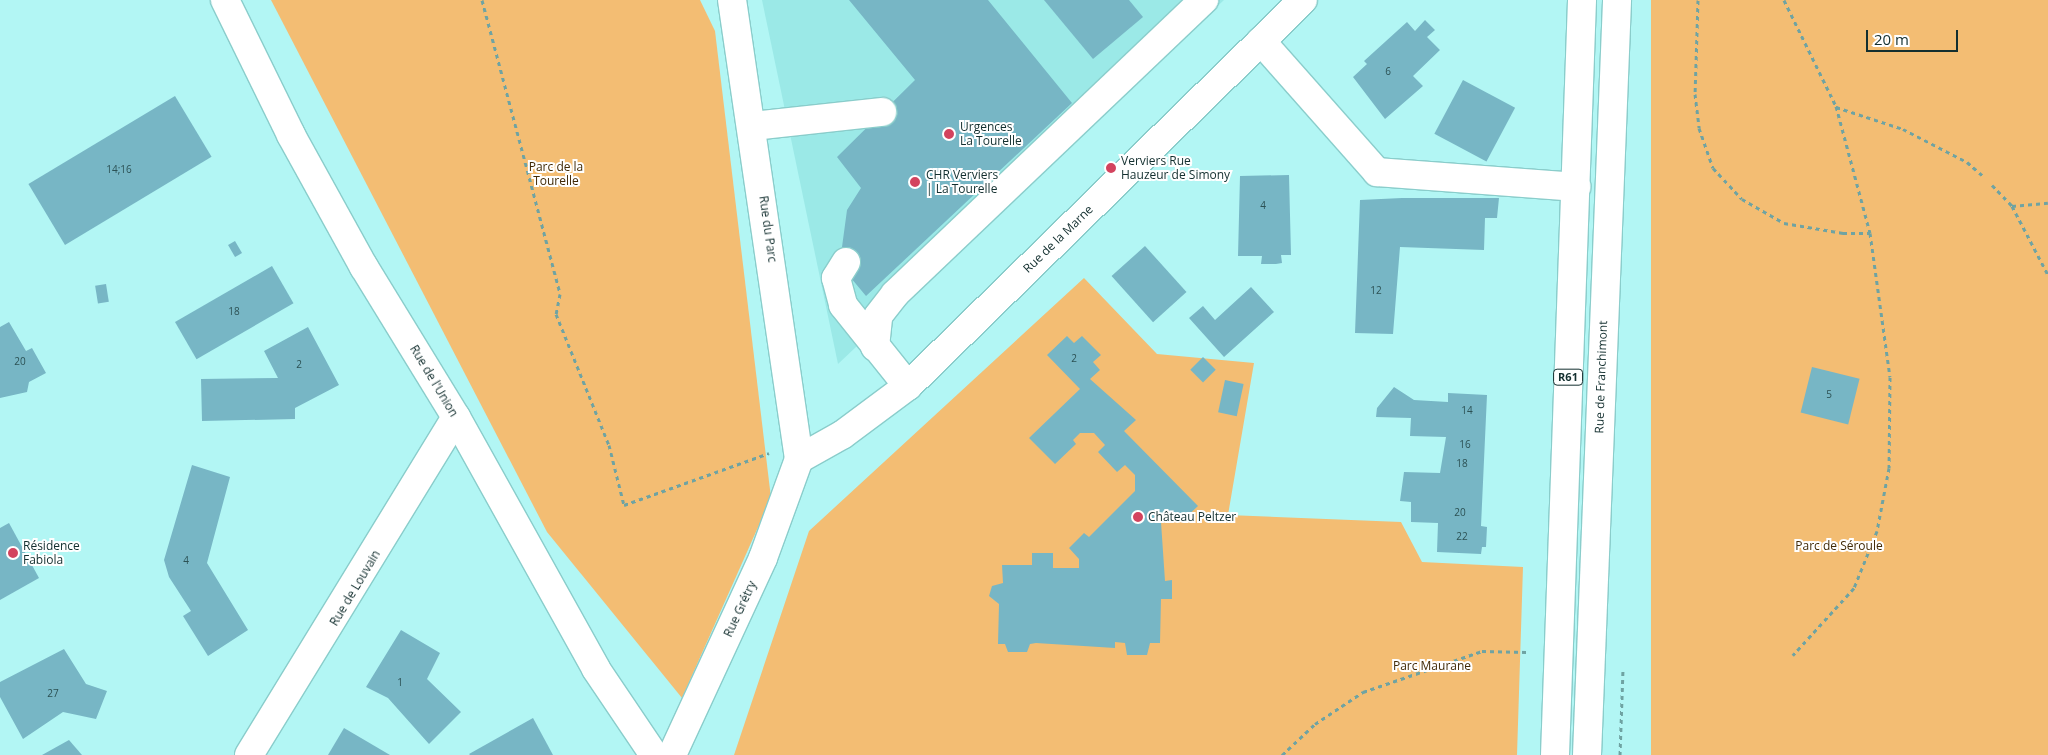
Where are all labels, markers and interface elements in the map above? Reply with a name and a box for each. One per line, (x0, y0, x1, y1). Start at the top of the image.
scale bar (1868, 20, 1960, 52)
text: 20 m (1874, 29, 1909, 49)
house number: 6 (1385, 66, 1391, 78)
place label: Urgences La Tourelle (960, 120, 1022, 148)
marker: Urgences La Tourelle (942, 127, 956, 141)
place label: Verviers Rue Hauzeur de Simony (1121, 154, 1230, 182)
park label: Parc de la Tourelle (529, 160, 583, 188)
marker: Verviers Rue Hauzeur de Simony (1105, 162, 1117, 174)
house number: 14;16 (106, 164, 132, 176)
place label: CHR Verviers | La Tourelle (926, 168, 998, 196)
marker: CHR Verviers | La Tourelle (908, 175, 922, 189)
street label: Rue du Parc (756, 195, 780, 263)
house number: 4 (1260, 200, 1266, 212)
street label: Rue de la Marne (1020, 202, 1096, 276)
house number: 12 (1370, 285, 1382, 297)
house number: 18 (228, 306, 240, 318)
street label: Rue de Franchimont (1592, 320, 1610, 434)
street label: Rue de l'Union (407, 342, 461, 420)
house number: 2 (1071, 353, 1077, 365)
house number: 20 (14, 356, 26, 368)
house number: 2 (296, 359, 302, 371)
road number: R61 (1553, 368, 1583, 386)
house number: 5 (1826, 389, 1832, 401)
house number: 14 (1461, 405, 1473, 417)
house number: 16 (1459, 439, 1471, 451)
house number: 18 (1456, 458, 1468, 470)
house number: 20 (1454, 507, 1466, 519)
place label: Château Peltzer (1148, 510, 1236, 524)
marker: Château Peltzer (1132, 511, 1144, 523)
house number: 22 (1456, 531, 1468, 543)
place label: Résidence Fabiola (23, 539, 80, 567)
park label: Parc de Séroule (1795, 539, 1883, 553)
marker: Résidence Fabiola (7, 547, 19, 559)
street label: Rue de Louvain (327, 548, 383, 628)
house number: 4 (183, 555, 189, 567)
street label: Rue Grétry (721, 579, 759, 639)
park label: Parc Maurane (1393, 659, 1471, 673)
house number: 1 (397, 677, 403, 689)
house number: 27 (47, 688, 59, 700)

